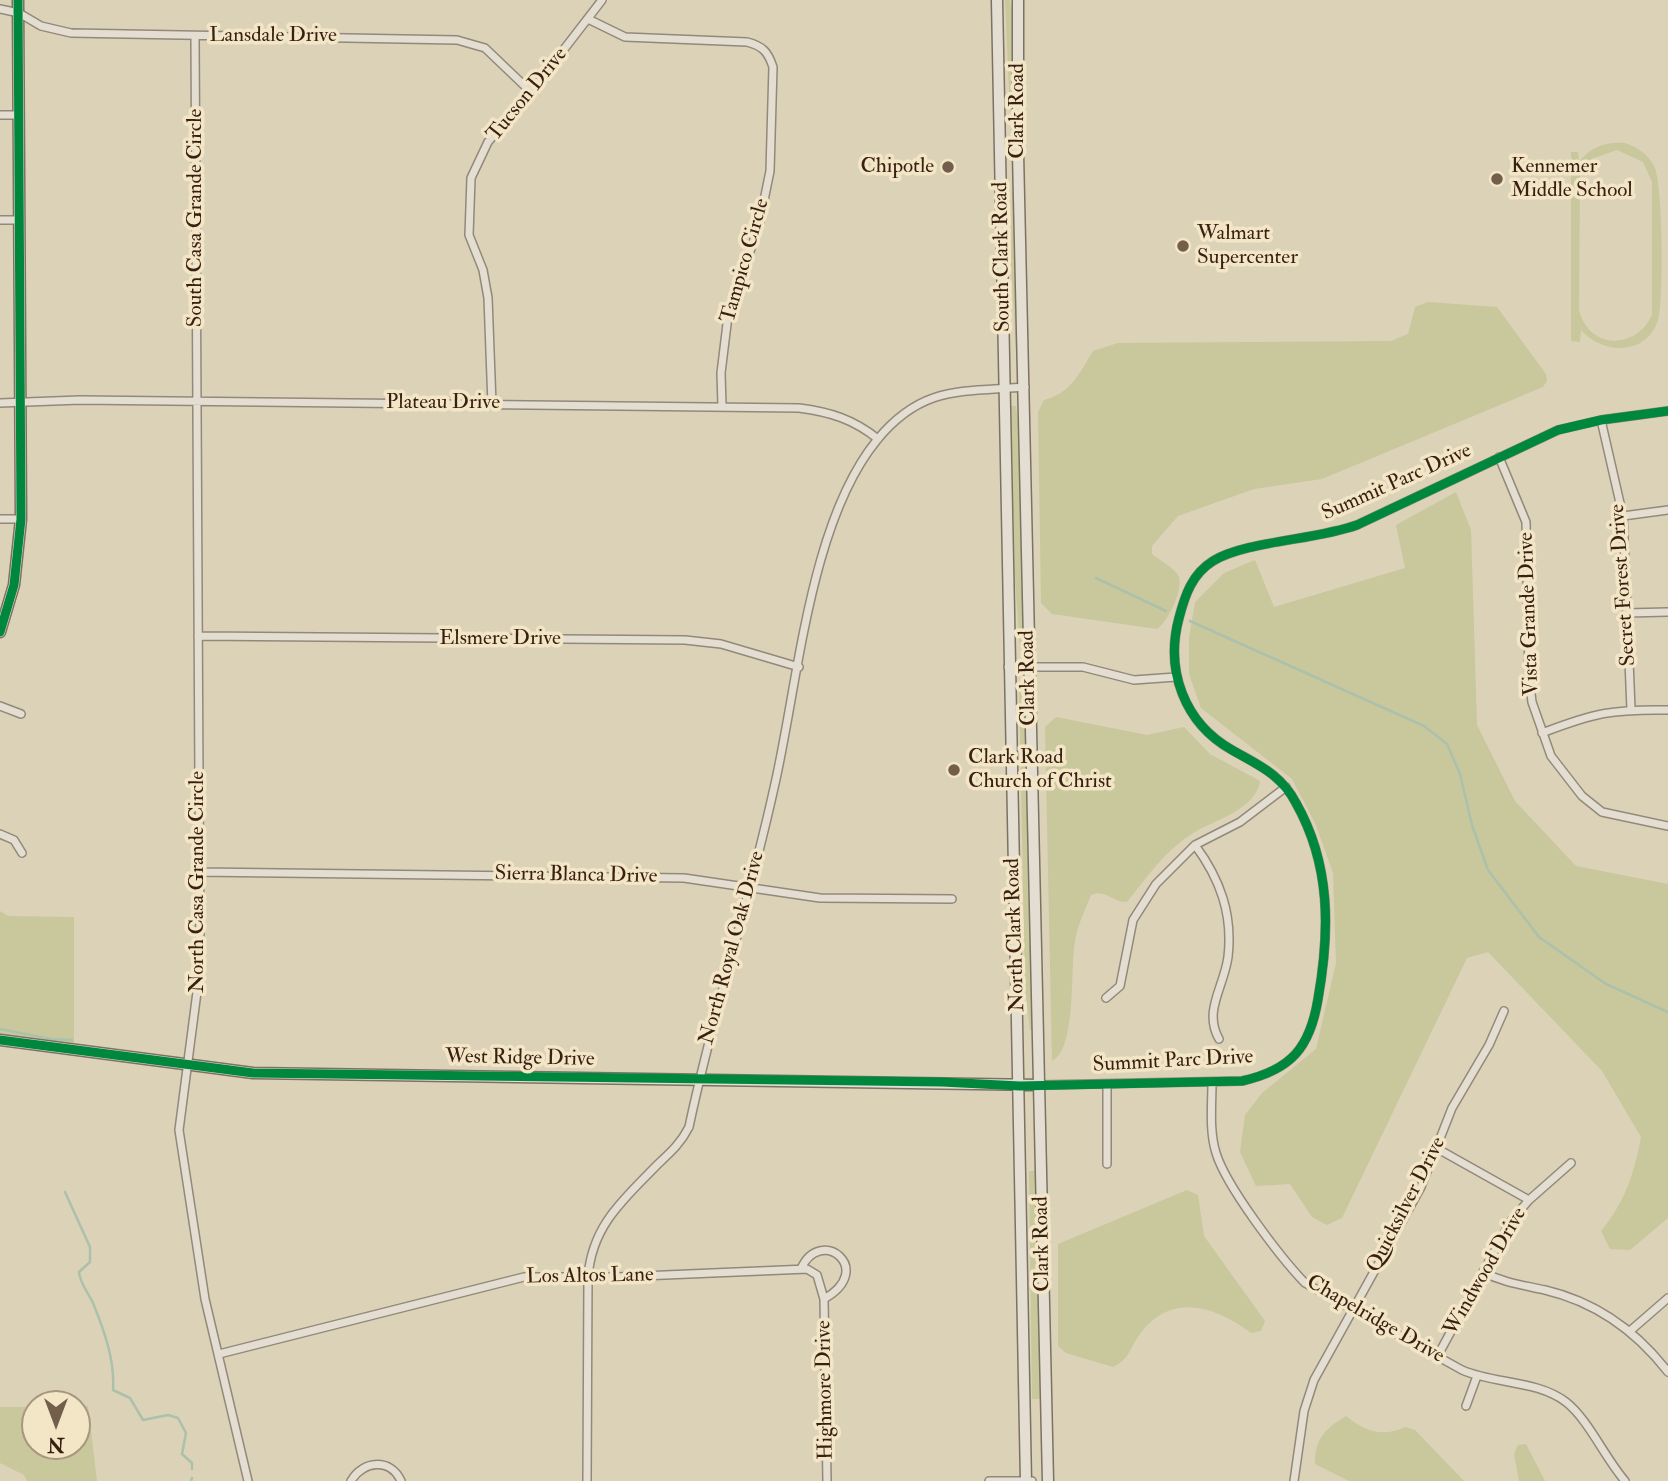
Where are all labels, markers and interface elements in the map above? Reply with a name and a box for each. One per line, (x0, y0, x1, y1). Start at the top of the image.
street label: Lansdale Drive (209, 23, 337, 49)
street label: Tucson Drive (483, 43, 573, 147)
street label: Clark Road (1005, 63, 1031, 159)
street label: South Casa Grande Circle (183, 109, 209, 327)
place label: Chipotle (860, 154, 934, 180)
place label: Kennemer Middle School (1511, 154, 1633, 204)
marker: Chipotle (940, 159, 956, 175)
marker: Kennemer Middle School (1489, 171, 1505, 187)
street label: South Clark Road (989, 182, 1017, 332)
street label: Tampico Circle (716, 196, 776, 326)
place label: Walmart Supercenter (1197, 221, 1298, 271)
marker: Walmart Supercenter (1175, 238, 1191, 254)
street label: Plateau Drive (386, 390, 500, 416)
street label: Summit Parc Drive (1318, 439, 1476, 527)
street label: Secret Forest Drive (1606, 503, 1642, 667)
street label: Vista Grande Drive (1515, 532, 1545, 696)
street label: Elsmere Drive (439, 626, 561, 652)
street label: Clark Road (1016, 630, 1042, 726)
place label: Clark Road Church of Christ (968, 745, 1112, 795)
marker: Clark Road Church of Christ (946, 762, 962, 778)
street label: North Casa Grande Circle (185, 771, 211, 993)
street label: North Royal Oak Drive (695, 849, 771, 1047)
street label: North Clark Road (1001, 858, 1031, 1012)
street label: Sierra Blanca Drive (494, 862, 658, 890)
street label: West Ridge Drive (445, 1045, 595, 1073)
street label: Summit Parc Drive (1092, 1045, 1254, 1079)
street label: Quicksilver Drive (1362, 1133, 1452, 1277)
street label: Clark Road (1030, 1196, 1056, 1292)
street label: Windwood Drive (1439, 1203, 1533, 1341)
street label: Los Altos Lane (526, 1263, 654, 1291)
street label: Chapelridge Drive (1302, 1270, 1448, 1370)
street label: Highmore Drive (812, 1320, 840, 1460)
north arrow (21, 1390, 91, 1460)
text: N (48, 1432, 65, 1456)

